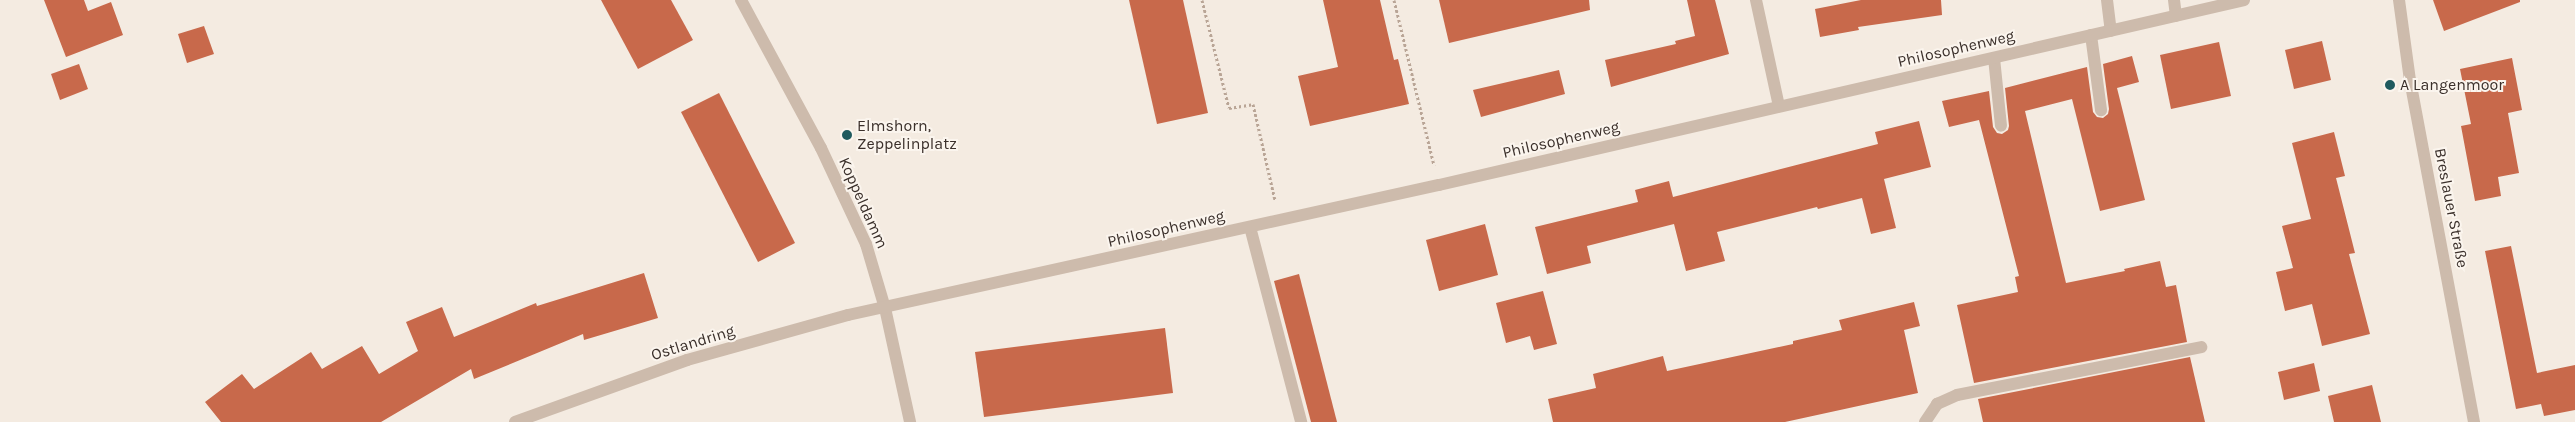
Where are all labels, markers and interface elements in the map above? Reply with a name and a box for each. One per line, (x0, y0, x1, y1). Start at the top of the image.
street label: Philosophenweg (1896, 26, 2016, 72)
place label: A Langenmoor (2400, 75, 2504, 95)
marker: A Langenmoor (2384, 79, 2396, 91)
place label: Elmshorn, Zeppelinplatz (857, 116, 957, 154)
street label: Philosophenweg (1501, 117, 1621, 163)
marker: Elmshorn, Zeppelinplatz (841, 129, 853, 141)
street label: Breslauer Straße (2430, 147, 2472, 269)
street label: Koppeldamm (834, 154, 892, 252)
street label: Philosophenweg (1106, 206, 1226, 252)
street label: Ostlandring (649, 321, 737, 365)

